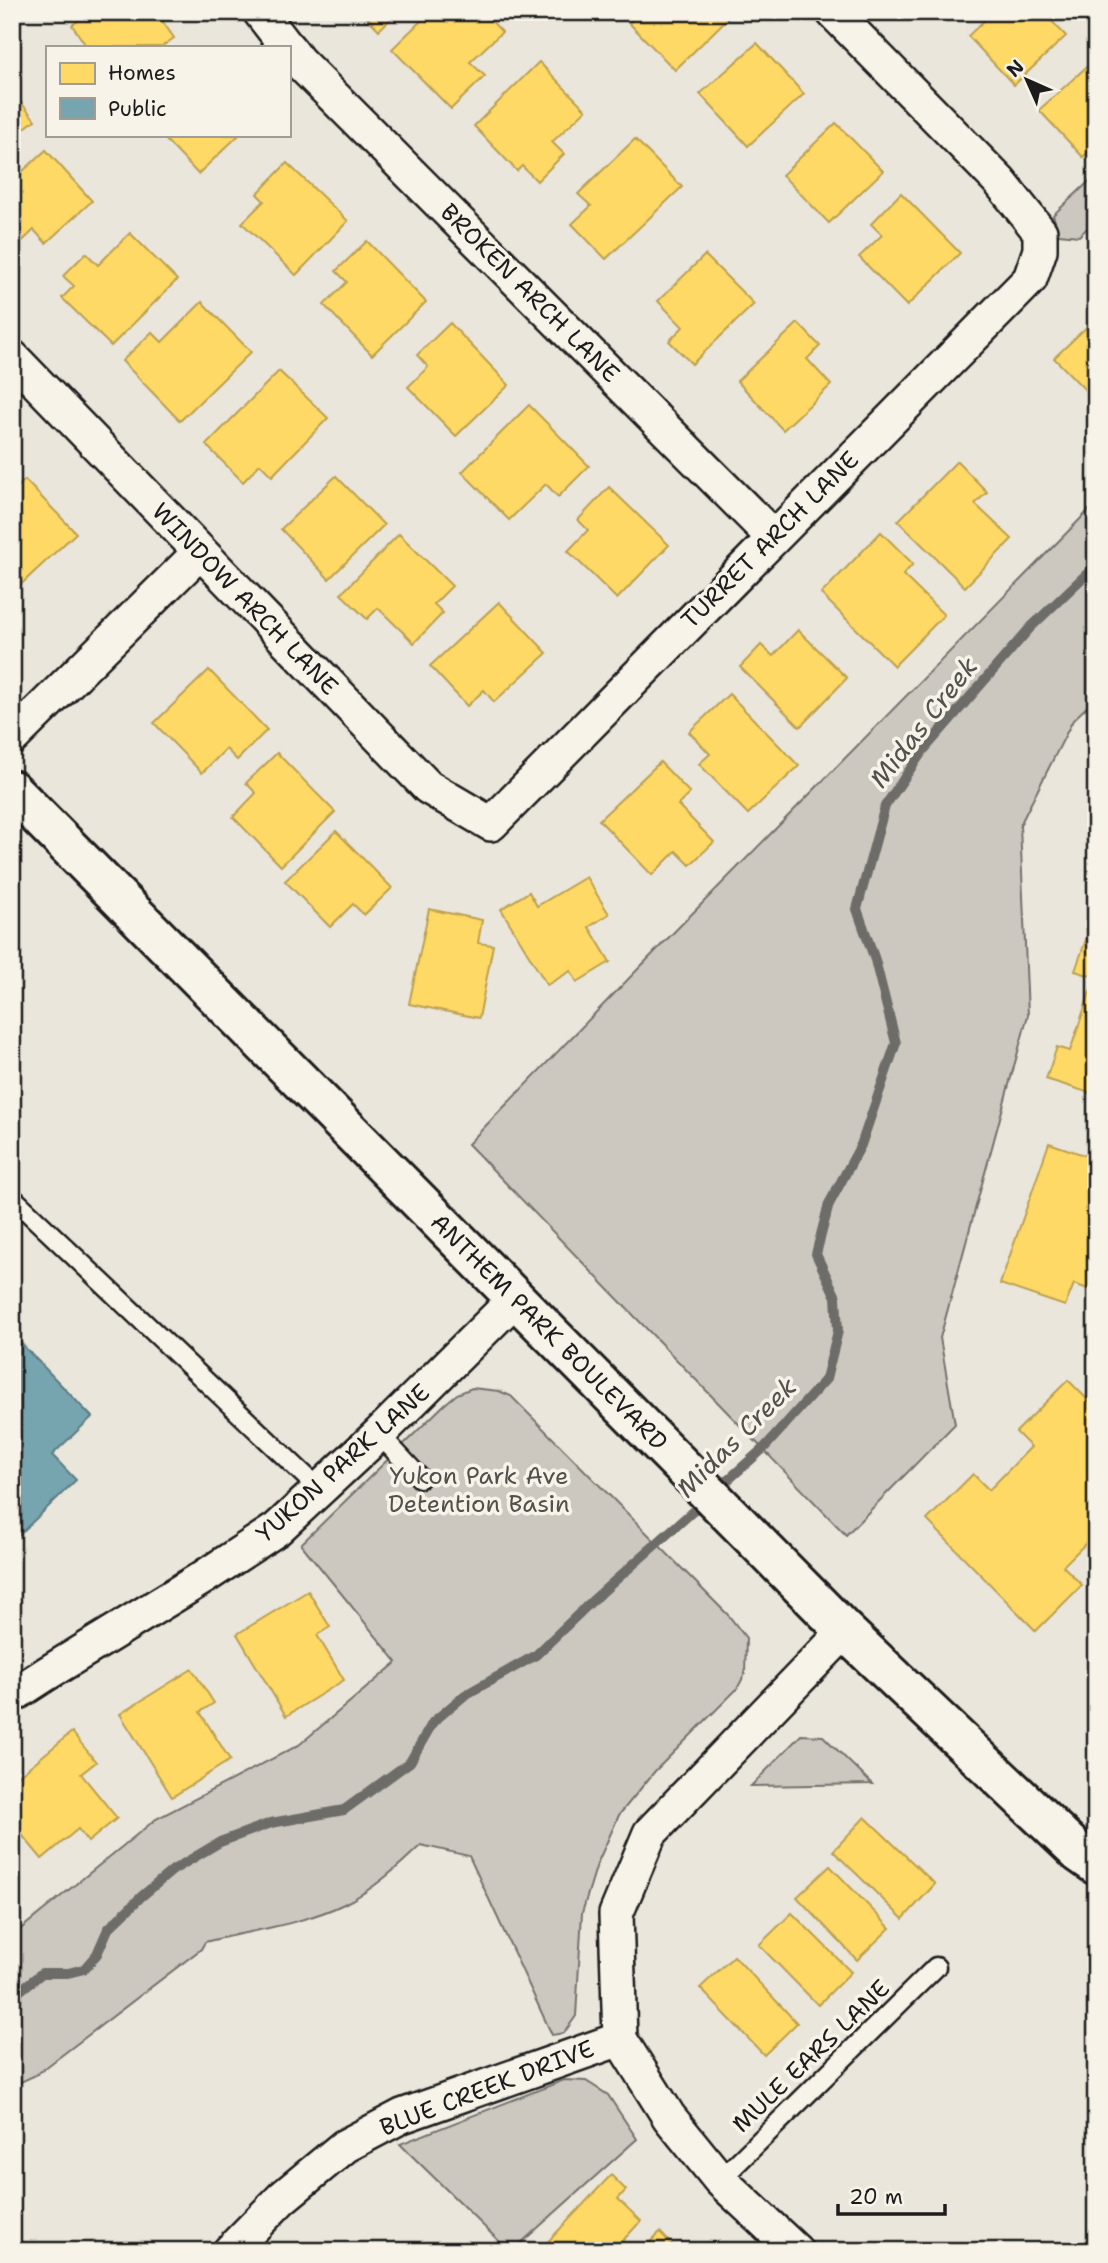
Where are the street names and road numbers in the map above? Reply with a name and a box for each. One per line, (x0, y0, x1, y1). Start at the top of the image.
street label: BROKEN ARCH LANE (433, 196, 627, 390)
street label: TURRET ARCH LANE (674, 444, 866, 636)
street label: WINDOW ARCH LANE (145, 496, 345, 702)
street label: ANTHEM PARK BOULEVARD (423, 1206, 675, 1458)
street label: YUKON PARK LANE (250, 1377, 436, 1549)
street label: MULE EARS LANE (725, 1973, 897, 2139)
street label: BLUE CREEK DRIVE (375, 2032, 599, 2144)

